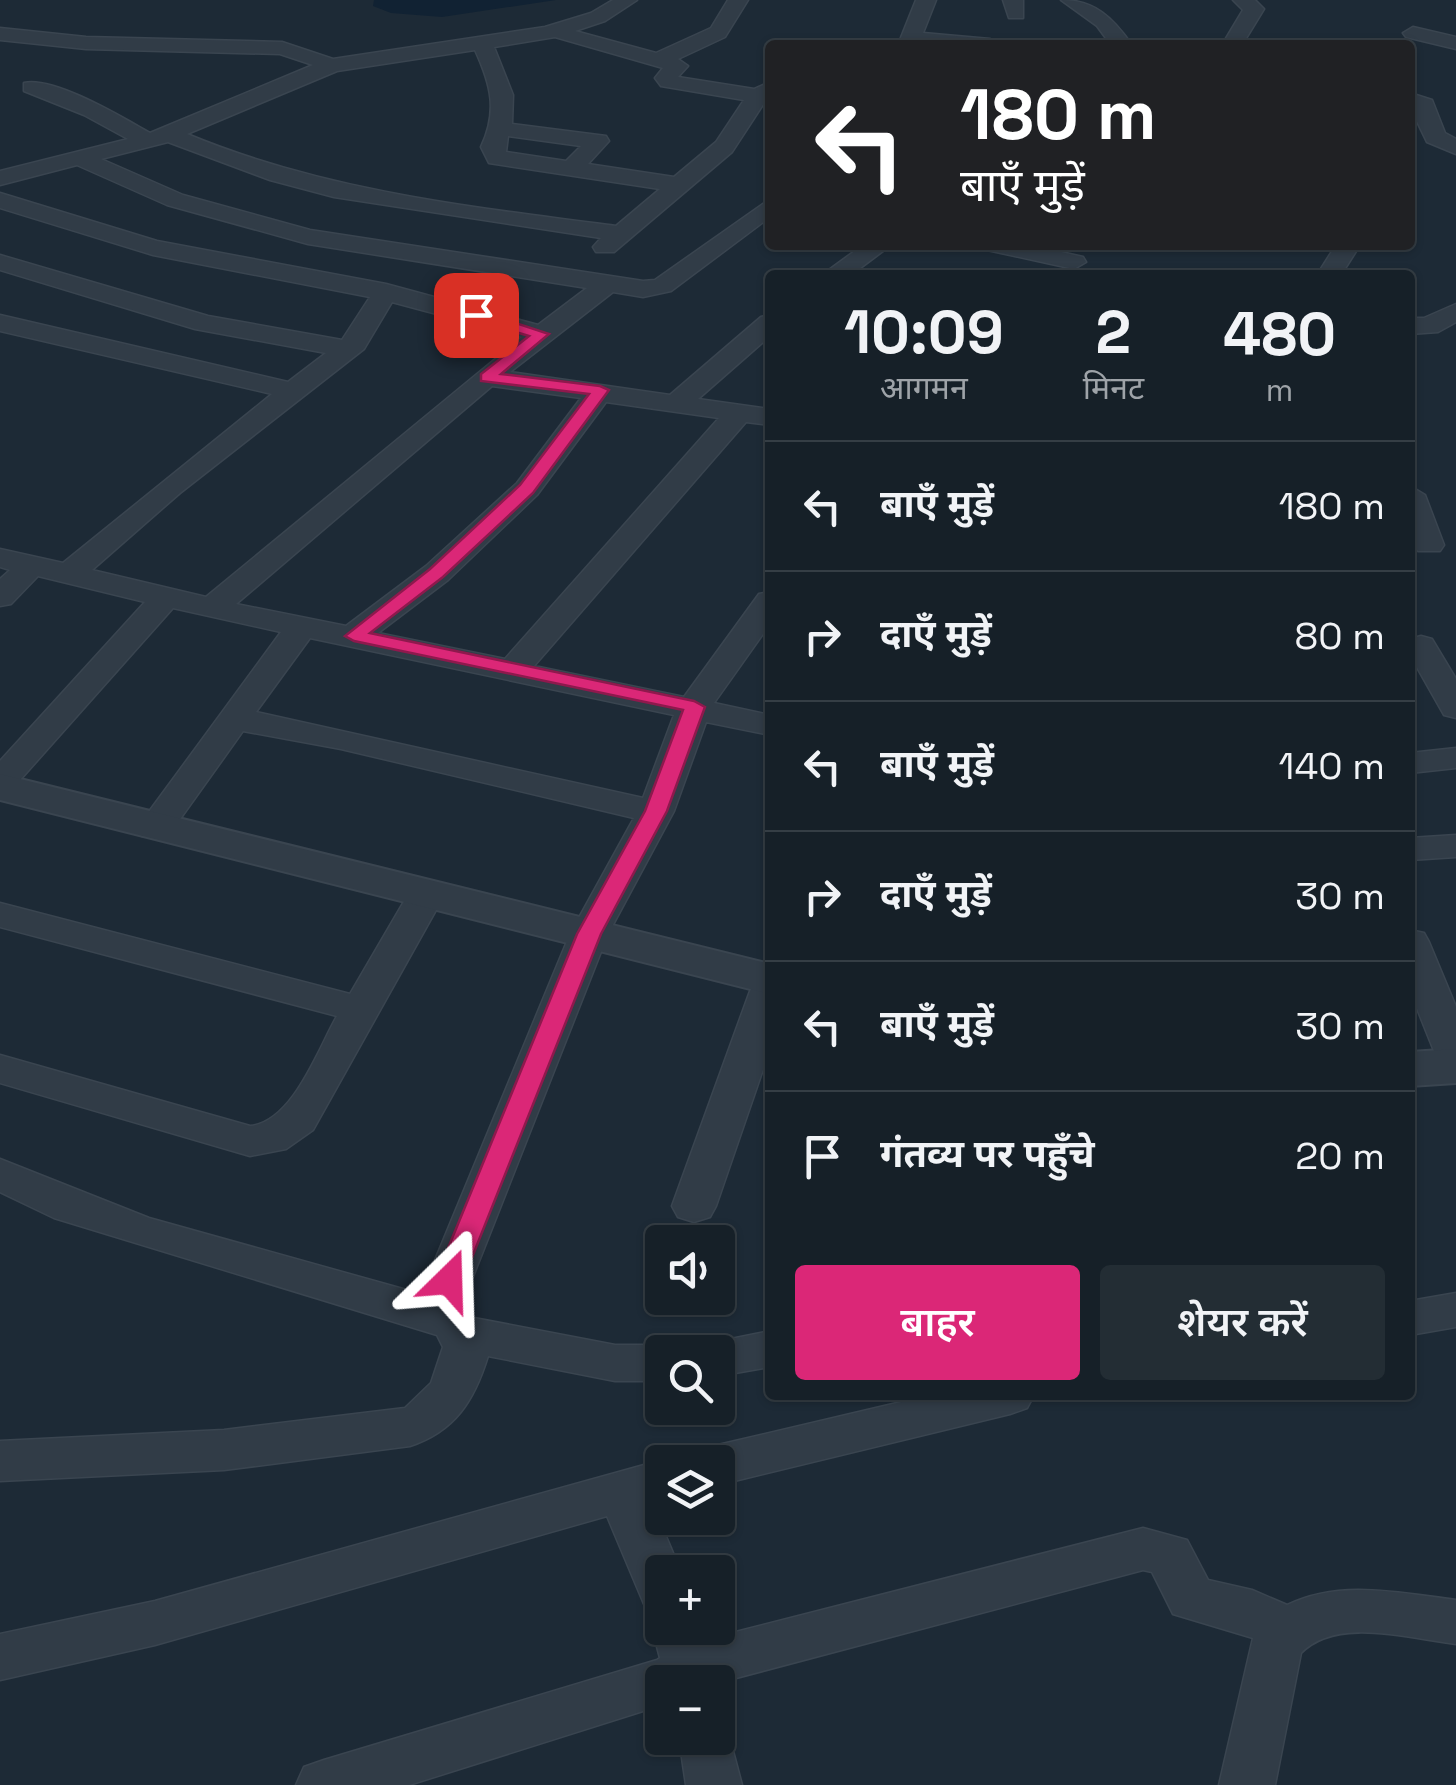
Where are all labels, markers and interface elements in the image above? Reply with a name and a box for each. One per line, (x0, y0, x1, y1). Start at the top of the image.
text: 180 m (960, 70, 1157, 159)
icon: left (795, 80, 925, 210)
text: बाएँ मुड़ें (960, 157, 1085, 214)
pin (434, 273, 519, 358)
icon: arrive (449, 288, 504, 343)
text: 10:09 (844, 294, 1004, 371)
text: 2 (1096, 294, 1131, 371)
text: 480 (1223, 296, 1336, 373)
text: आगमन (880, 368, 968, 408)
text: मिनट (1083, 368, 1144, 408)
text: m (1266, 370, 1293, 410)
icon: left (795, 479, 850, 534)
text: बाएँ मुड़ें (880, 480, 994, 528)
text: 180 m (1279, 482, 1385, 530)
icon: right (795, 609, 850, 664)
text: दाएँ मुड़ें (880, 610, 992, 658)
text: 80 m (1295, 612, 1385, 660)
icon: left (795, 739, 850, 794)
text: बाएँ मुड़ें (880, 740, 994, 788)
text: 140 m (1279, 742, 1385, 790)
icon: right (795, 869, 850, 924)
text: दाएँ मुड़ें (880, 870, 992, 918)
text: 30 m (1295, 872, 1385, 920)
icon: left (795, 999, 850, 1054)
text: बाएँ मुड़ें (880, 1000, 994, 1048)
text: 30 m (1295, 1002, 1385, 1050)
icon: arrive (795, 1129, 850, 1184)
text: गंतव्य पर पहुँचे (880, 1130, 1095, 1178)
text: 20 m (1295, 1132, 1385, 1180)
map controls (645, 1225, 735, 1755)
button: sound (645, 1225, 735, 1315)
position arrow (397, 1228, 501, 1332)
button: बाहर (795, 1265, 1080, 1380)
button: शेयर करें (1100, 1265, 1385, 1380)
button: search (645, 1335, 735, 1425)
button: layers (645, 1445, 735, 1535)
button: + (645, 1555, 735, 1645)
button: − (645, 1665, 735, 1755)

